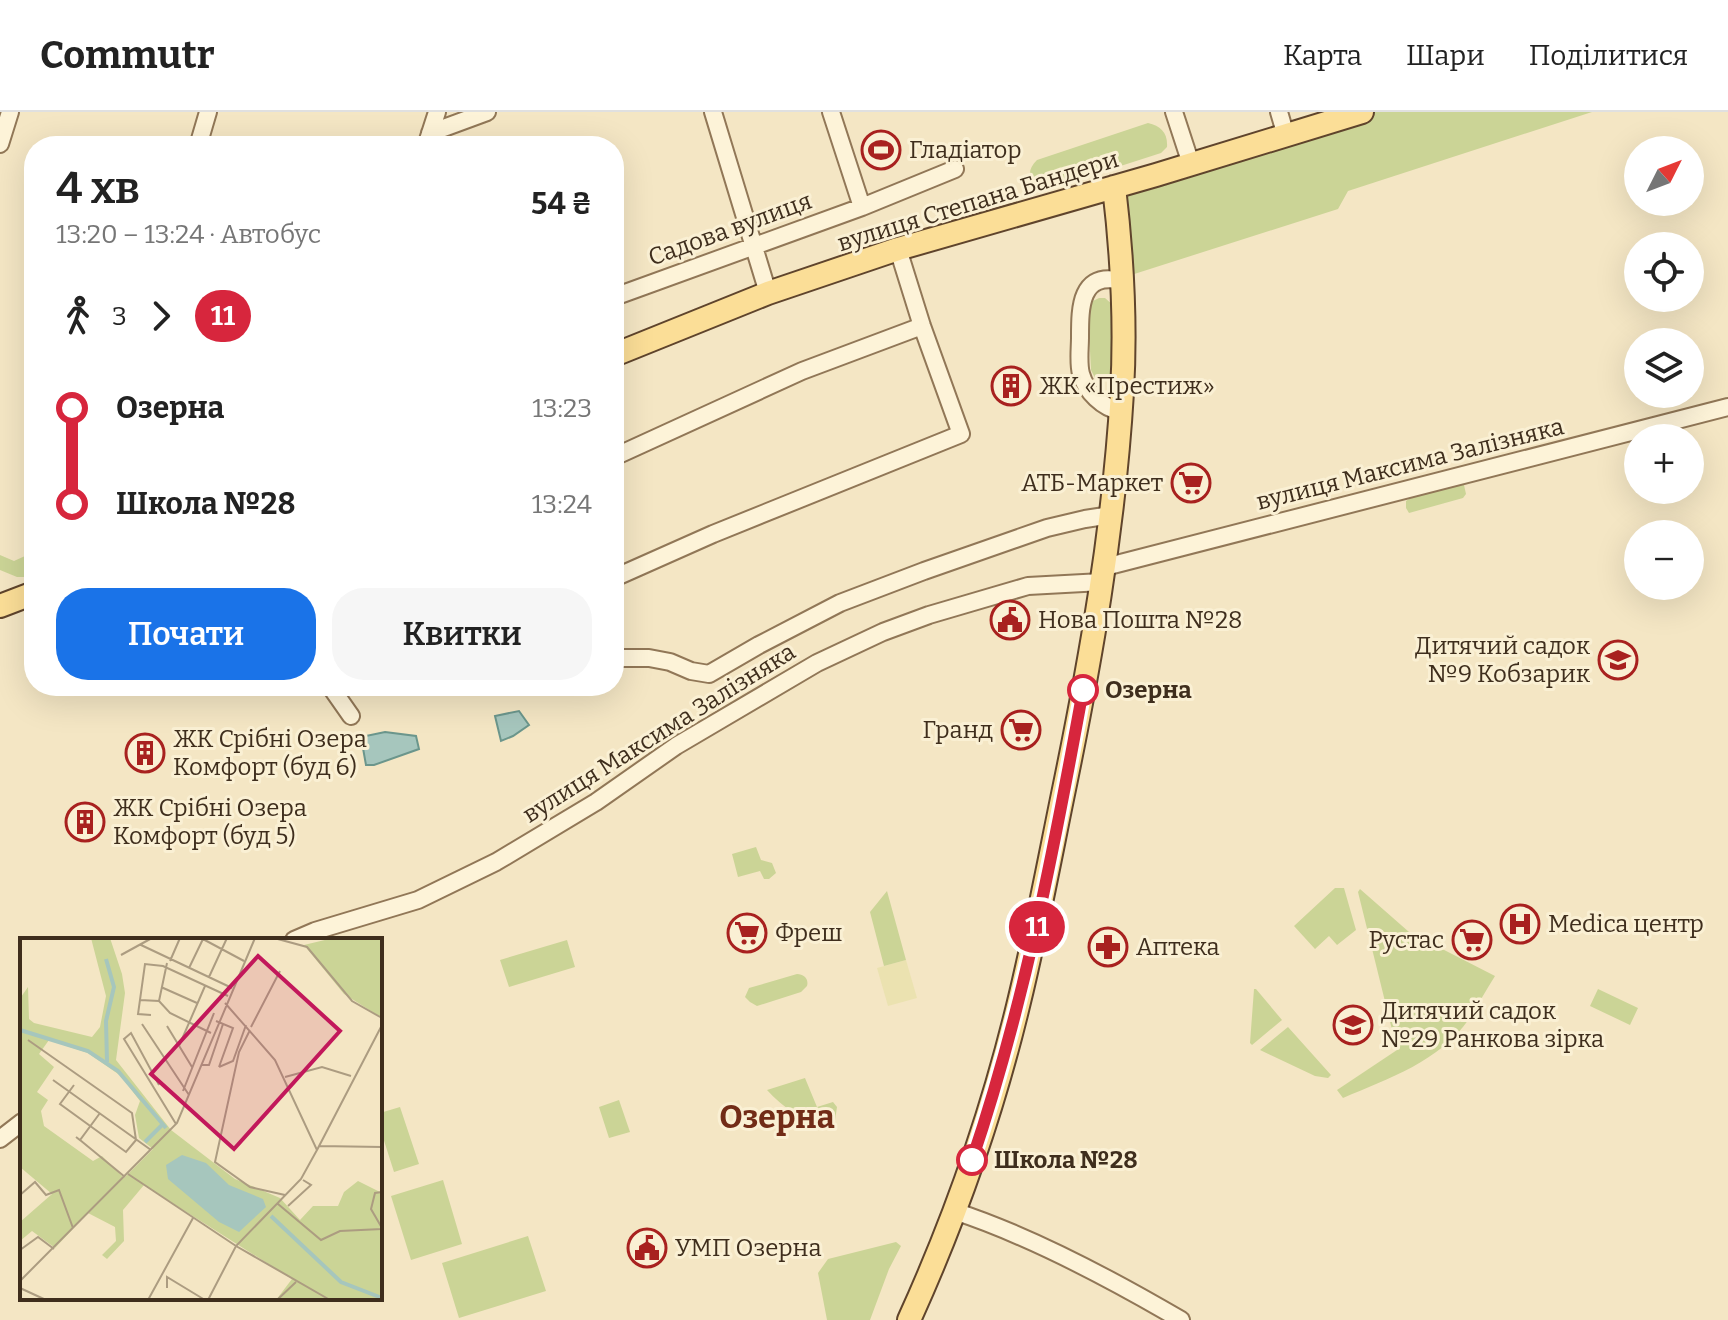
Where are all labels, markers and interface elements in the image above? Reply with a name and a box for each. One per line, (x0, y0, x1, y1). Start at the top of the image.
text: Commutr (40, 32, 215, 78)
text: Карта (1283, 39, 1362, 72)
text: Шари (1406, 39, 1485, 72)
text: Поділитися (1529, 39, 1688, 72)
sports icon: Гладіатор (860, 129, 902, 171)
place label: Гладіатор (909, 136, 1022, 164)
north arrow (1624, 136, 1704, 216)
map controls (1624, 136, 1704, 600)
street label: вулиця Степана Бандери (834, 145, 1122, 257)
text: 4 хв (56, 162, 140, 215)
text: 54 ₴ (531, 186, 592, 222)
street label: Садова вулиця (644, 186, 816, 272)
text: 13:20 – 13:24 · Автобус (56, 219, 321, 250)
button: locate (1624, 232, 1704, 312)
icon: walk (56, 294, 100, 338)
icon: forward (139, 294, 183, 338)
text: 11 (211, 299, 235, 332)
text: 3 (112, 301, 127, 332)
button: layers (1624, 328, 1704, 408)
building icon: ЖК «Престиж» (990, 365, 1032, 407)
place label: ЖК «Престиж» (1039, 372, 1215, 400)
text: Озерна (116, 390, 224, 426)
text: 13:23 (532, 393, 592, 424)
street label: вулиця Максима Залізняка (1253, 412, 1567, 516)
button: + (1624, 424, 1704, 504)
supermarket icon: АТБ-Маркет (1170, 462, 1212, 504)
place label: АТБ-Маркет (1021, 469, 1163, 497)
text: Школа №28 (116, 486, 296, 522)
text: 13:24 (532, 489, 592, 520)
button: − (1624, 520, 1704, 600)
button: Почати (56, 588, 316, 680)
button: Квитки (332, 588, 592, 680)
public building icon: Нова Пошта №28 (989, 599, 1031, 641)
place label: Нова Пошта №28 (1038, 606, 1243, 634)
place label: Дитячий садок №9 Кобзарик (1415, 632, 1590, 688)
street label: вулиця Максима Залізняка (518, 637, 800, 829)
school or university icon: Дитячий садок №9 Кобзарик (1597, 639, 1639, 681)
marker: Озерна (1068, 675, 1098, 705)
place label: Озерна (1105, 676, 1192, 704)
supermarket icon: Гранд (1000, 709, 1042, 751)
place label: Гранд (922, 716, 993, 744)
place label: ЖК Срібні Озера Комфорт (буд 6) (173, 725, 367, 781)
building icon: ЖК Срібні Озера Комфорт (буд 6) (124, 732, 166, 774)
place label: ЖК Срібні Озера Комфорт (буд 5) (113, 794, 307, 850)
building icon: ЖК Срібні Озера Комфорт (буд 5) (64, 801, 106, 843)
line badge: 11 (1001, 901, 1073, 953)
hospital icon: Medica центр (1499, 903, 1541, 945)
text: 11 (1025, 910, 1049, 943)
place label: Medica центр (1548, 910, 1704, 938)
supermarket icon: Фреш (726, 912, 768, 954)
place label: Фреш (775, 919, 842, 947)
supermarket icon: Рустас (1451, 919, 1493, 961)
pharmacy icon: Аптека (1087, 926, 1129, 968)
place label: Рустас (1369, 926, 1444, 954)
place label: Аптека (1136, 933, 1220, 961)
inset map (20, 938, 382, 1300)
place label: Дитячий садок №29 Ранкова зірка (1381, 997, 1604, 1053)
school or university icon: Дитячий садок №29 Ранкова зірка (1332, 1004, 1374, 1046)
district label: Озерна (719, 1098, 835, 1136)
marker: Школа №28 (957, 1145, 987, 1175)
place label: Школа №28 (994, 1146, 1138, 1174)
public building icon: УМП Озерна (626, 1227, 668, 1269)
place label: УМП Озерна (675, 1234, 822, 1262)

